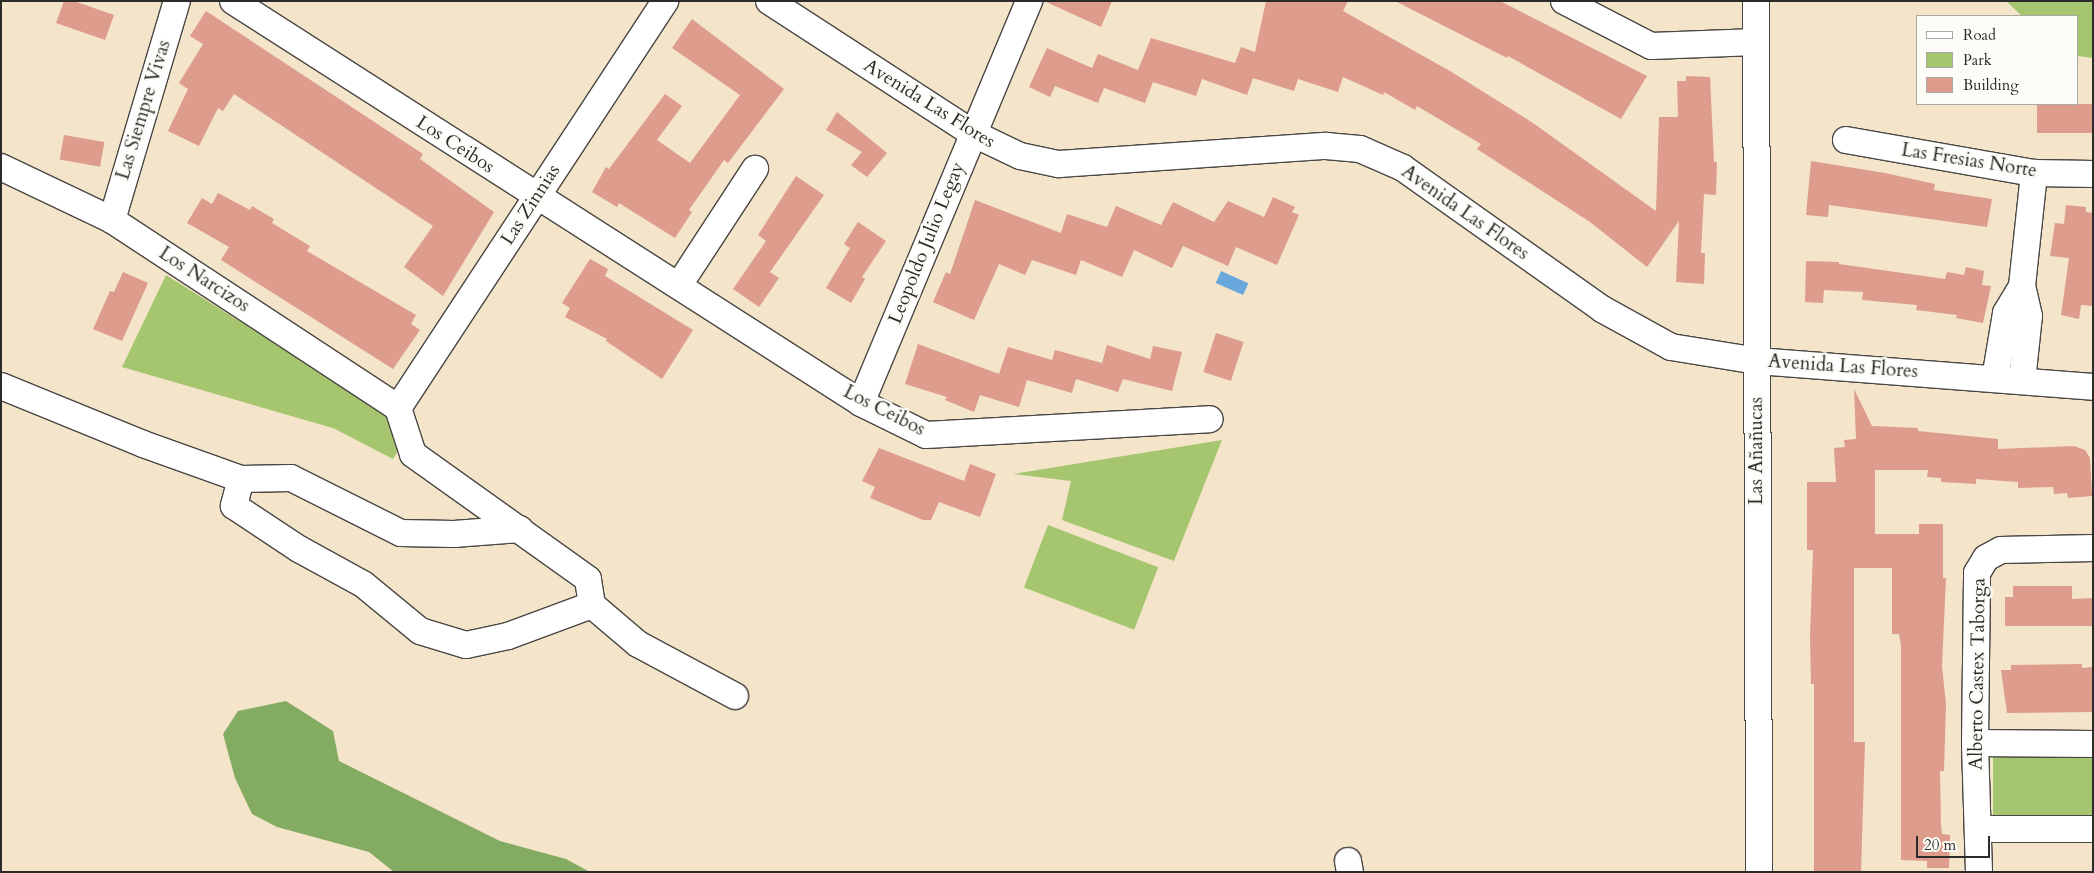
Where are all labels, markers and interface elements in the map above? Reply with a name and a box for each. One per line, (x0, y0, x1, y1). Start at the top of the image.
legend (1916, 15, 2079, 105)
text: Road (1963, 25, 1996, 45)
street label: Las Siempre Vivas (112, 37, 176, 183)
text: Park (1963, 50, 1992, 70)
street label: Avenida Las Flores (859, 55, 999, 153)
text: Building (1963, 75, 2019, 95)
street label: Los Ceibos (412, 111, 498, 179)
street label: Las Fresias Norte (1900, 139, 2038, 183)
street label: Leopoldo Julio Legay (884, 159, 970, 327)
street label: Las Zinnias (497, 160, 565, 250)
street label: Avenida Las Flores (1397, 161, 1533, 265)
street label: Los Narcizos (154, 242, 254, 318)
street label: Avenida Las Flores (1767, 350, 1919, 384)
street label: Los Ceibos (839, 381, 929, 441)
street label: Las Añañucas (1746, 397, 1768, 505)
street label: Alberto Castex Taborga (1965, 578, 1991, 770)
scale bar (1919, 826, 1993, 858)
text: 20 m (1924, 835, 1956, 855)

